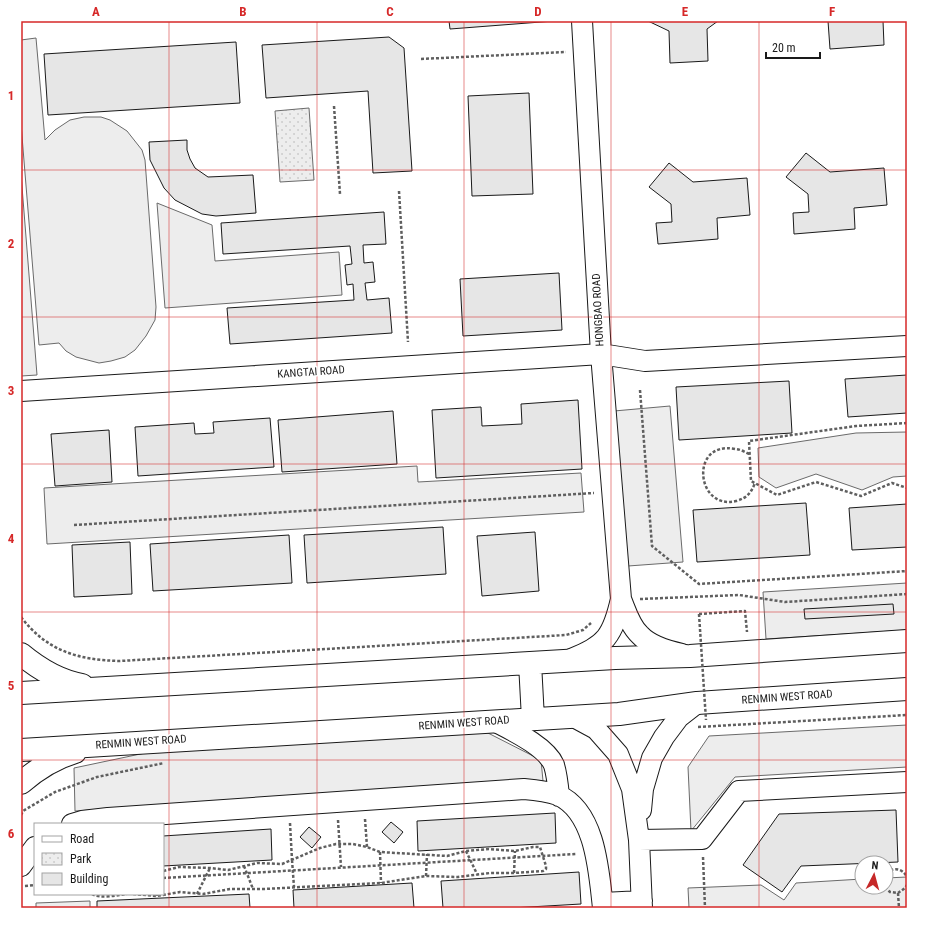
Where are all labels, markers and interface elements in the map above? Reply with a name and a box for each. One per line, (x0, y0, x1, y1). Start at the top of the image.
text: A (92, 4, 100, 19)
text: B (239, 4, 247, 19)
text: C (386, 4, 394, 19)
text: D (534, 4, 542, 19)
text: E (682, 4, 689, 19)
text: F (829, 4, 835, 19)
scale bar (766, 34, 820, 60)
text: 20 m (772, 41, 796, 55)
text: 1 (8, 88, 14, 103)
text: 2 (8, 236, 15, 251)
street label: HONGBAO ROAD (590, 273, 606, 347)
street label: KANGTAI ROAD (277, 363, 345, 381)
text: 3 (8, 383, 14, 398)
text: 4 (8, 531, 15, 546)
text: 5 (8, 678, 15, 693)
street label: RENMIN WEST ROAD (741, 687, 833, 707)
street label: RENMIN WEST ROAD (418, 713, 510, 733)
street label: RENMIN WEST ROAD (95, 732, 187, 752)
legend (34, 823, 164, 895)
text: 6 (8, 826, 15, 841)
text: Road (70, 832, 94, 846)
text: Park (70, 852, 92, 866)
north arrow (854, 855, 894, 895)
text: N (871, 859, 879, 872)
text: Building (70, 872, 108, 886)

